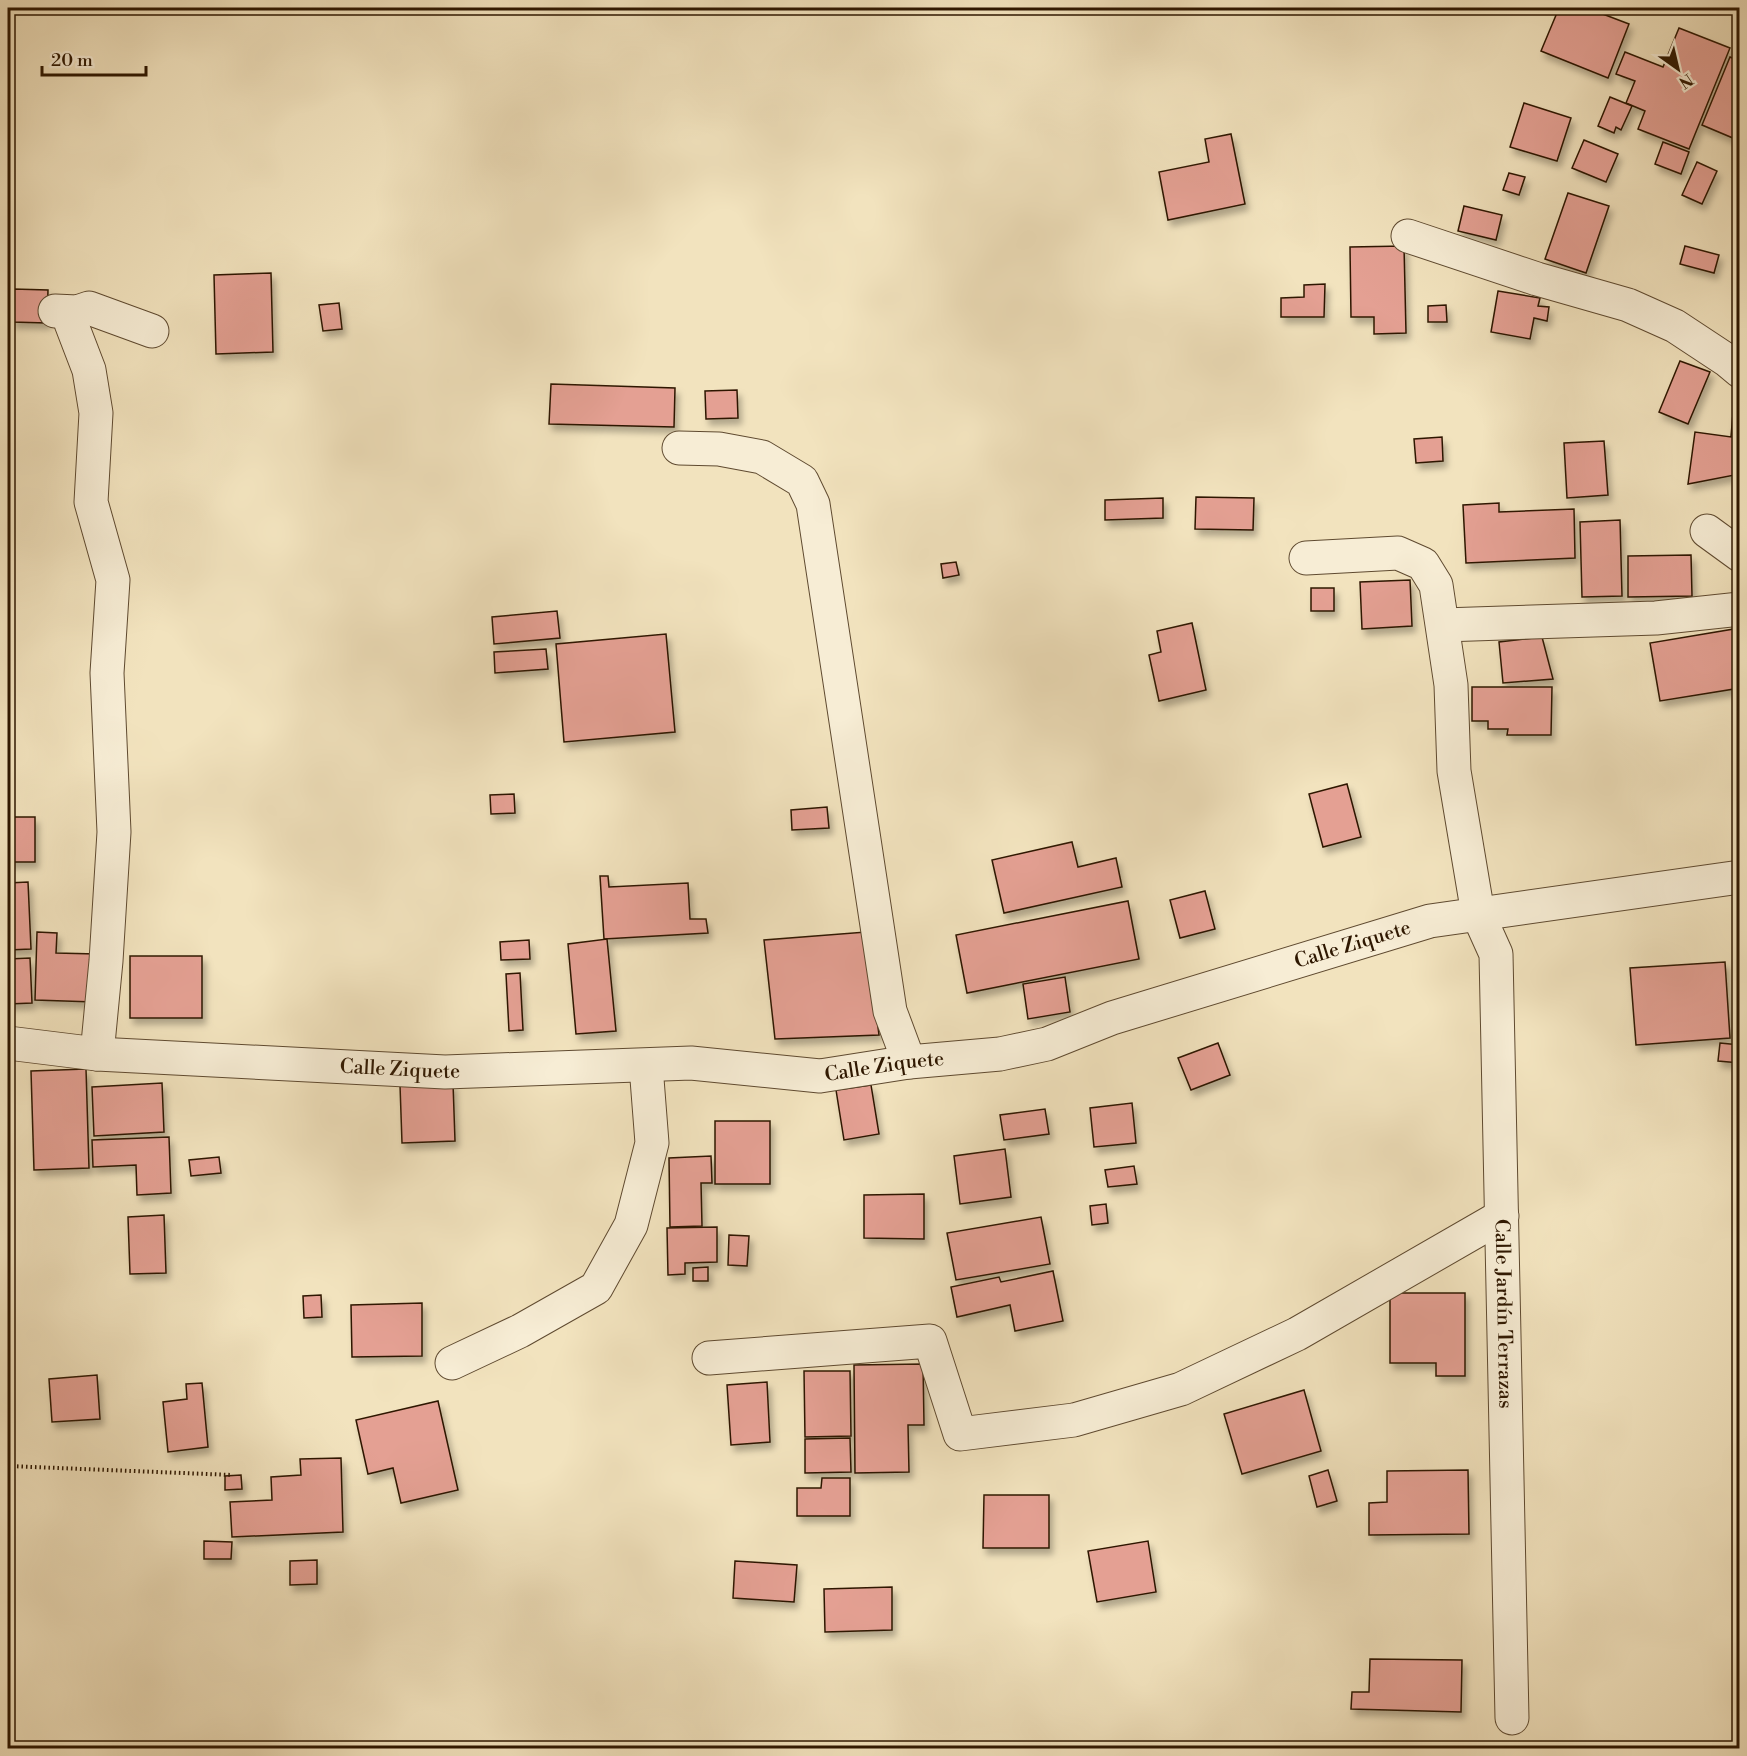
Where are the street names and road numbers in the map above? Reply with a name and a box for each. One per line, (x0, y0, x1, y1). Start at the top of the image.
street label: Calle Ziquete (1291, 915, 1414, 974)
street label: Calle Ziquete (823, 1046, 945, 1088)
street label: Calle Ziquete (339, 1054, 461, 1085)
street label: Calle Jardín Terrazas (1489, 1219, 1518, 1409)

